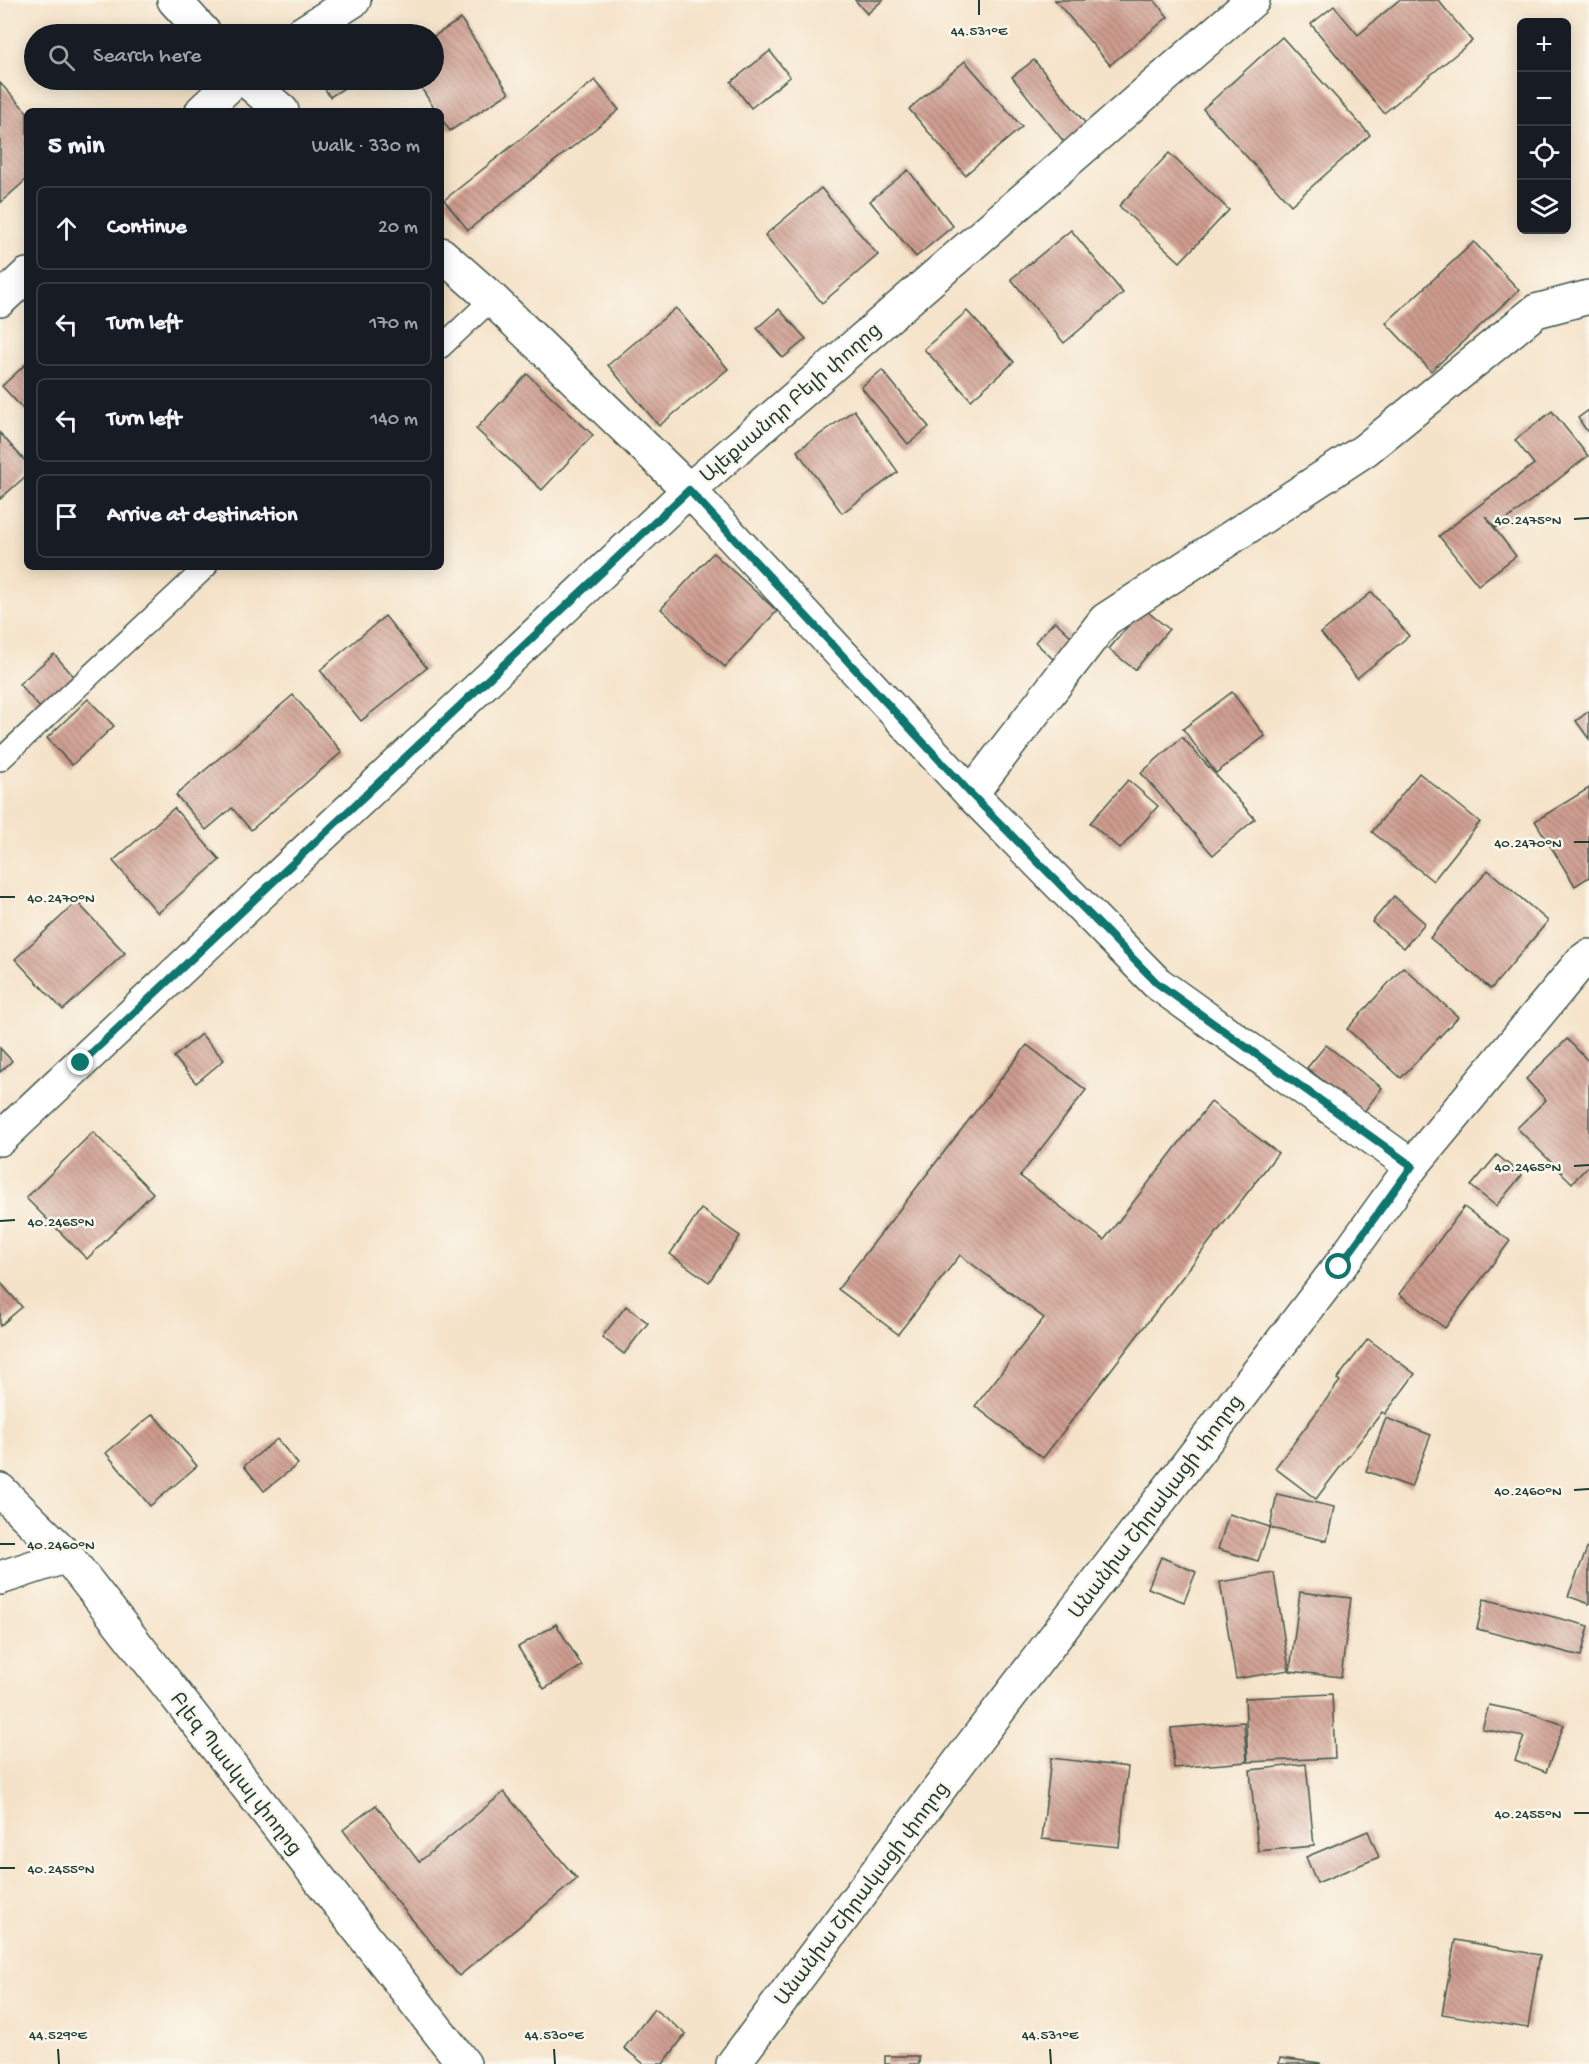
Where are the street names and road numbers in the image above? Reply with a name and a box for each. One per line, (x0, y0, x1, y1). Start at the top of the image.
street label: Ալեքսանդր Բելի փողոց (697, 319, 887, 489)
street label: Անանիա Շիրակացի փողոց (1065, 1391, 1250, 1625)
street label: Բլեզ Պասկալ փողոց (163, 1689, 305, 1861)
street label: Անանիա Շիրակացի փողոց (771, 1778, 956, 2012)

